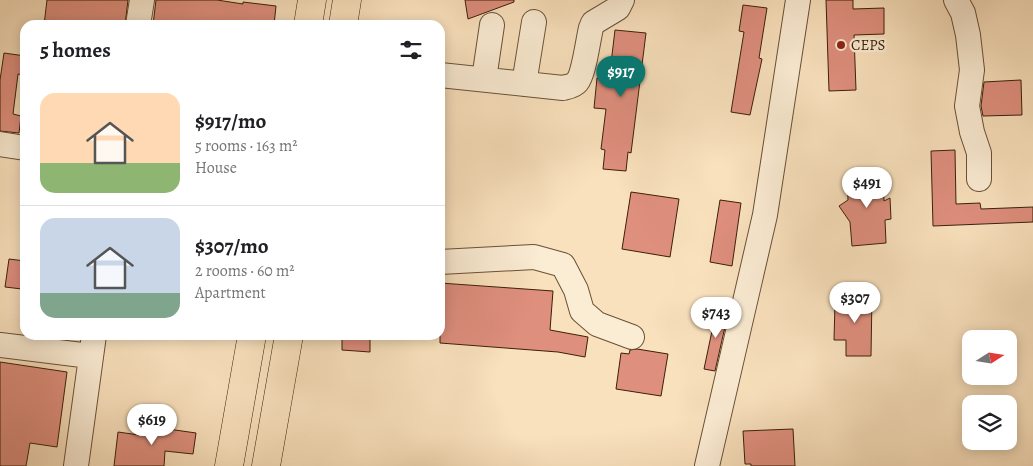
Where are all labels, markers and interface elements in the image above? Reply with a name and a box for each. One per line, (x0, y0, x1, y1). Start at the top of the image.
place label: CEPS (851, 35, 885, 55)
text: 5 homes (40, 36, 111, 64)
icon: filters (397, 36, 425, 64)
marker: CEPS (835, 39, 847, 51)
pin: $917 (591, 56, 651, 98)
text: $917 (607, 61, 635, 83)
text: $917/mo (195, 107, 266, 135)
icon: home (80, 113, 140, 173)
text: 5 rooms · 163 m² (195, 135, 297, 157)
text: House (195, 157, 237, 179)
pin: $491 (837, 166, 897, 209)
text: $491 (853, 172, 881, 194)
text: $307/mo (195, 232, 269, 260)
icon: home (80, 238, 140, 298)
text: 2 rooms · 60 m² (195, 260, 295, 282)
text: Apartment (195, 282, 266, 304)
pin: $307 (825, 282, 885, 324)
text: $307 (840, 287, 870, 309)
pin: $743 (686, 296, 746, 339)
text: $743 (702, 302, 730, 324)
north arrow (962, 330, 1018, 385)
map controls (962, 330, 1017, 450)
button: layers (962, 395, 1017, 450)
pin: $619 (122, 404, 182, 446)
text: $619 (138, 409, 166, 431)

